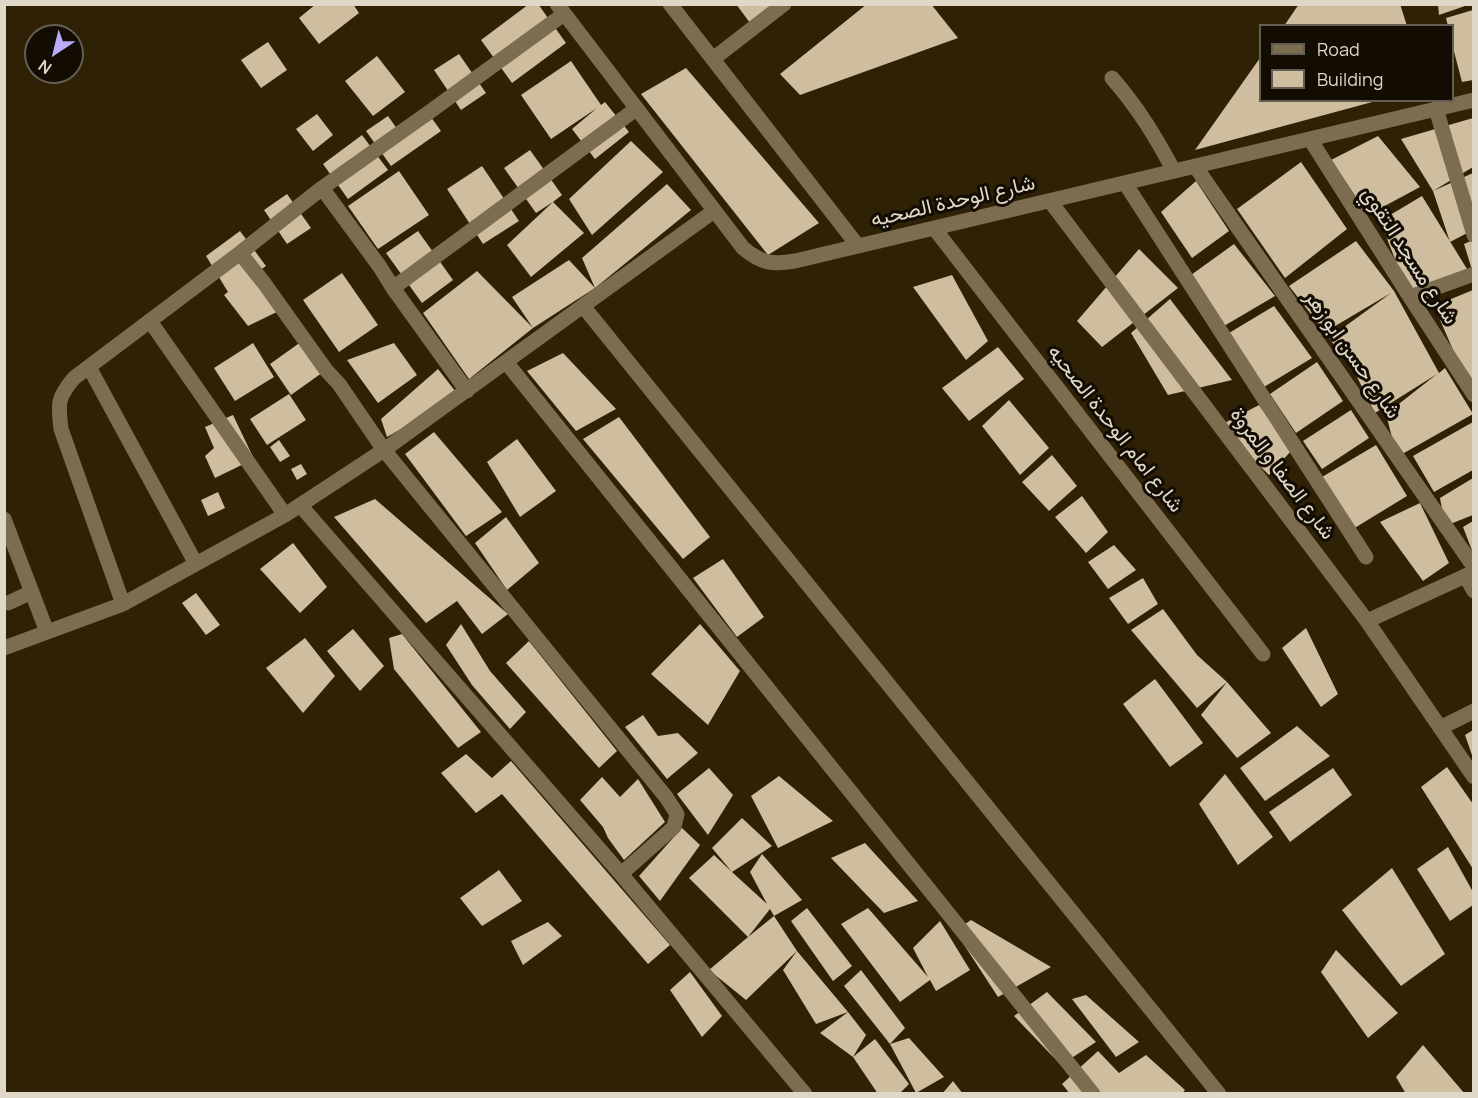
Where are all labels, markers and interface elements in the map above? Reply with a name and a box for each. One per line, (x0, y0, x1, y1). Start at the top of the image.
north arrow (24, 24, 84, 84)
legend (1259, 24, 1454, 102)
text: Road (1317, 37, 1360, 61)
text: N (34, 55, 56, 79)
text: Building (1317, 67, 1383, 91)
street label: شارع الوحدة الصحيه (868, 171, 1038, 233)
street label: شارع مسجد التقوي (1355, 183, 1463, 329)
street label: شارع حسن ابو زهر (1299, 286, 1405, 424)
street label: شارع امام الوحدة الصحيه (1042, 340, 1188, 518)
street label: شارع الصفا و المروة (1224, 403, 1340, 545)

